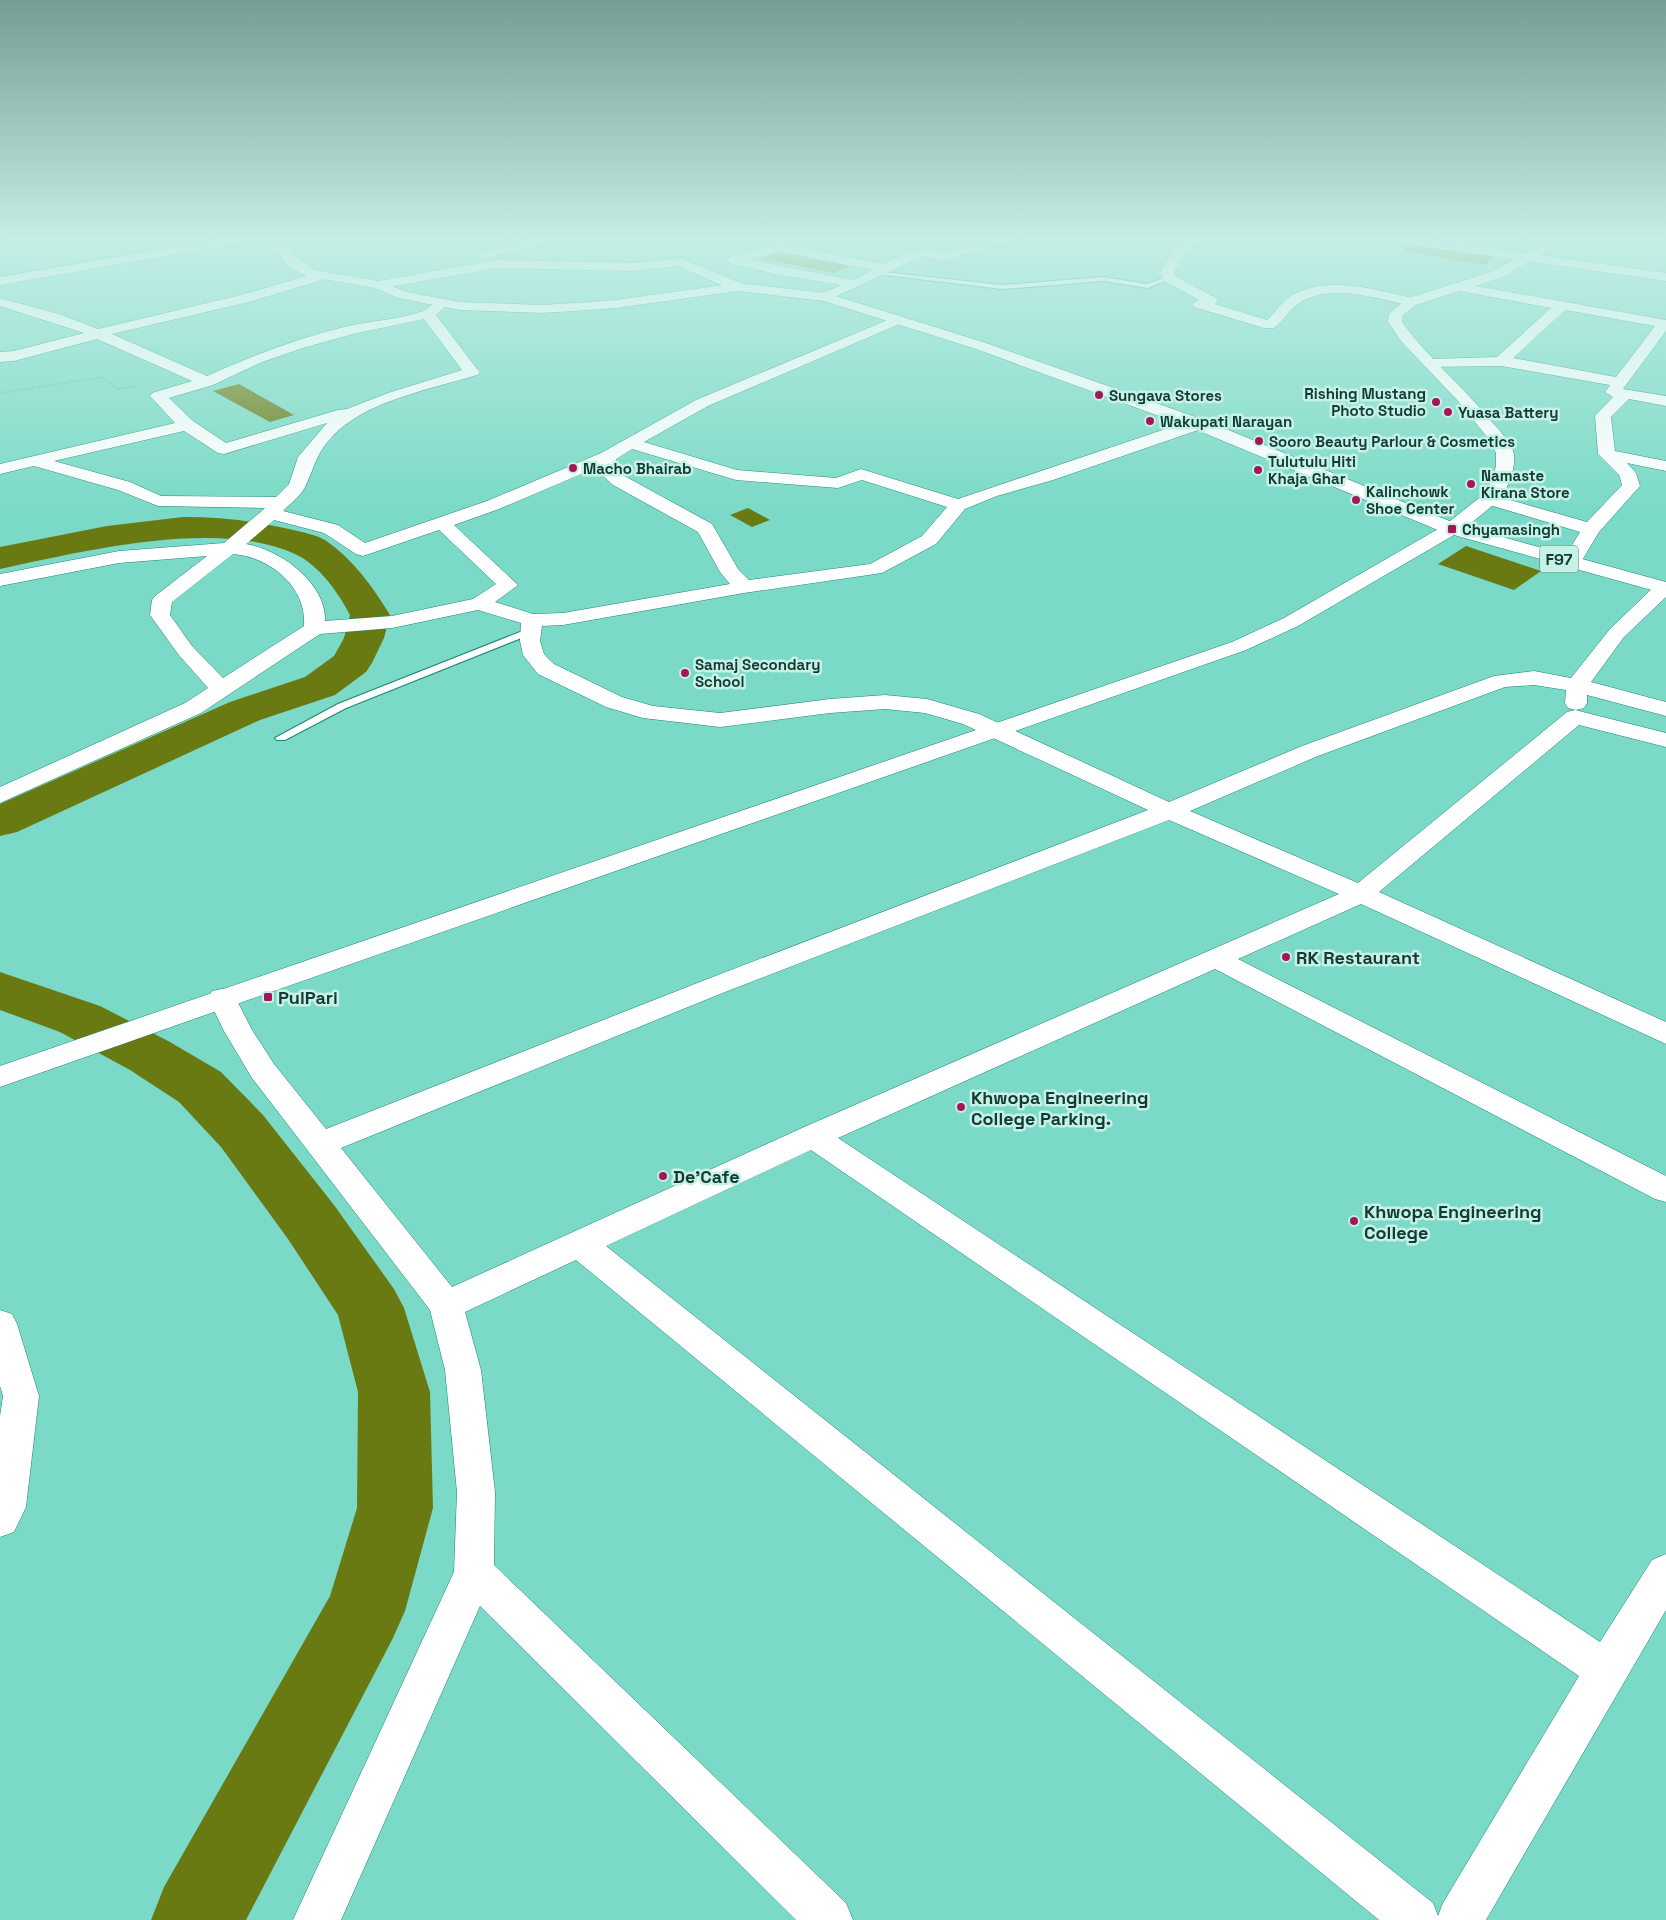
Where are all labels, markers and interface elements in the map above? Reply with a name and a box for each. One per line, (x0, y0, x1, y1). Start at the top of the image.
place label: Rishing Mustang Photo Studio (1304, 384, 1426, 420)
place label: Sungava Stores (1109, 386, 1222, 405)
marker: Sungava Stores (1093, 389, 1105, 401)
marker: Rishing Mustang Photo Studio (1430, 396, 1442, 408)
place label: Yuasa Battery (1458, 403, 1559, 422)
marker: Yuasa Battery (1442, 406, 1454, 418)
place label: Wakupati Narayan (1160, 412, 1292, 431)
marker: Wakupati Narayan (1144, 415, 1156, 427)
place label: Sooro Beauty Parlour & Cosmetics (1269, 432, 1515, 451)
marker: Sooro Beauty Parlour & Cosmetics (1253, 435, 1265, 447)
place label: Tulutulu Hiti Khaja Ghar (1268, 452, 1356, 488)
place label: Macho Bhairab (583, 459, 692, 478)
marker: Macho Bhairab (567, 462, 579, 474)
marker: Tulutulu Hiti Khaja Ghar (1252, 464, 1264, 476)
place label: Namaste Kirana Store (1481, 466, 1570, 502)
marker: Namaste Kirana Store (1465, 478, 1477, 490)
place label: Kalinchowk Shoe Center (1366, 482, 1455, 518)
marker: Kalinchowk Shoe Center (1350, 494, 1362, 506)
place label: Chyamasingh (1462, 520, 1560, 539)
marker: Chyamasingh (1446, 523, 1458, 535)
road number: F97 (1540, 546, 1578, 572)
place label: Samaj Secondary School (695, 655, 820, 691)
marker: Samaj Secondary School (679, 667, 691, 679)
place label: RK Restaurant (1296, 946, 1420, 969)
marker: RK Restaurant (1280, 951, 1292, 963)
place label: PulPari (278, 986, 338, 1009)
marker: PulPari (262, 991, 274, 1003)
place label: Khwopa Engineering College Parking. (971, 1086, 1149, 1130)
marker: Khwopa Engineering College Parking. (955, 1101, 967, 1113)
place label: De'Cafe (673, 1165, 740, 1188)
marker: De'Cafe (657, 1170, 669, 1182)
place label: Khwopa Engineering College (1364, 1200, 1542, 1244)
marker: Khwopa Engineering College (1348, 1215, 1360, 1227)

